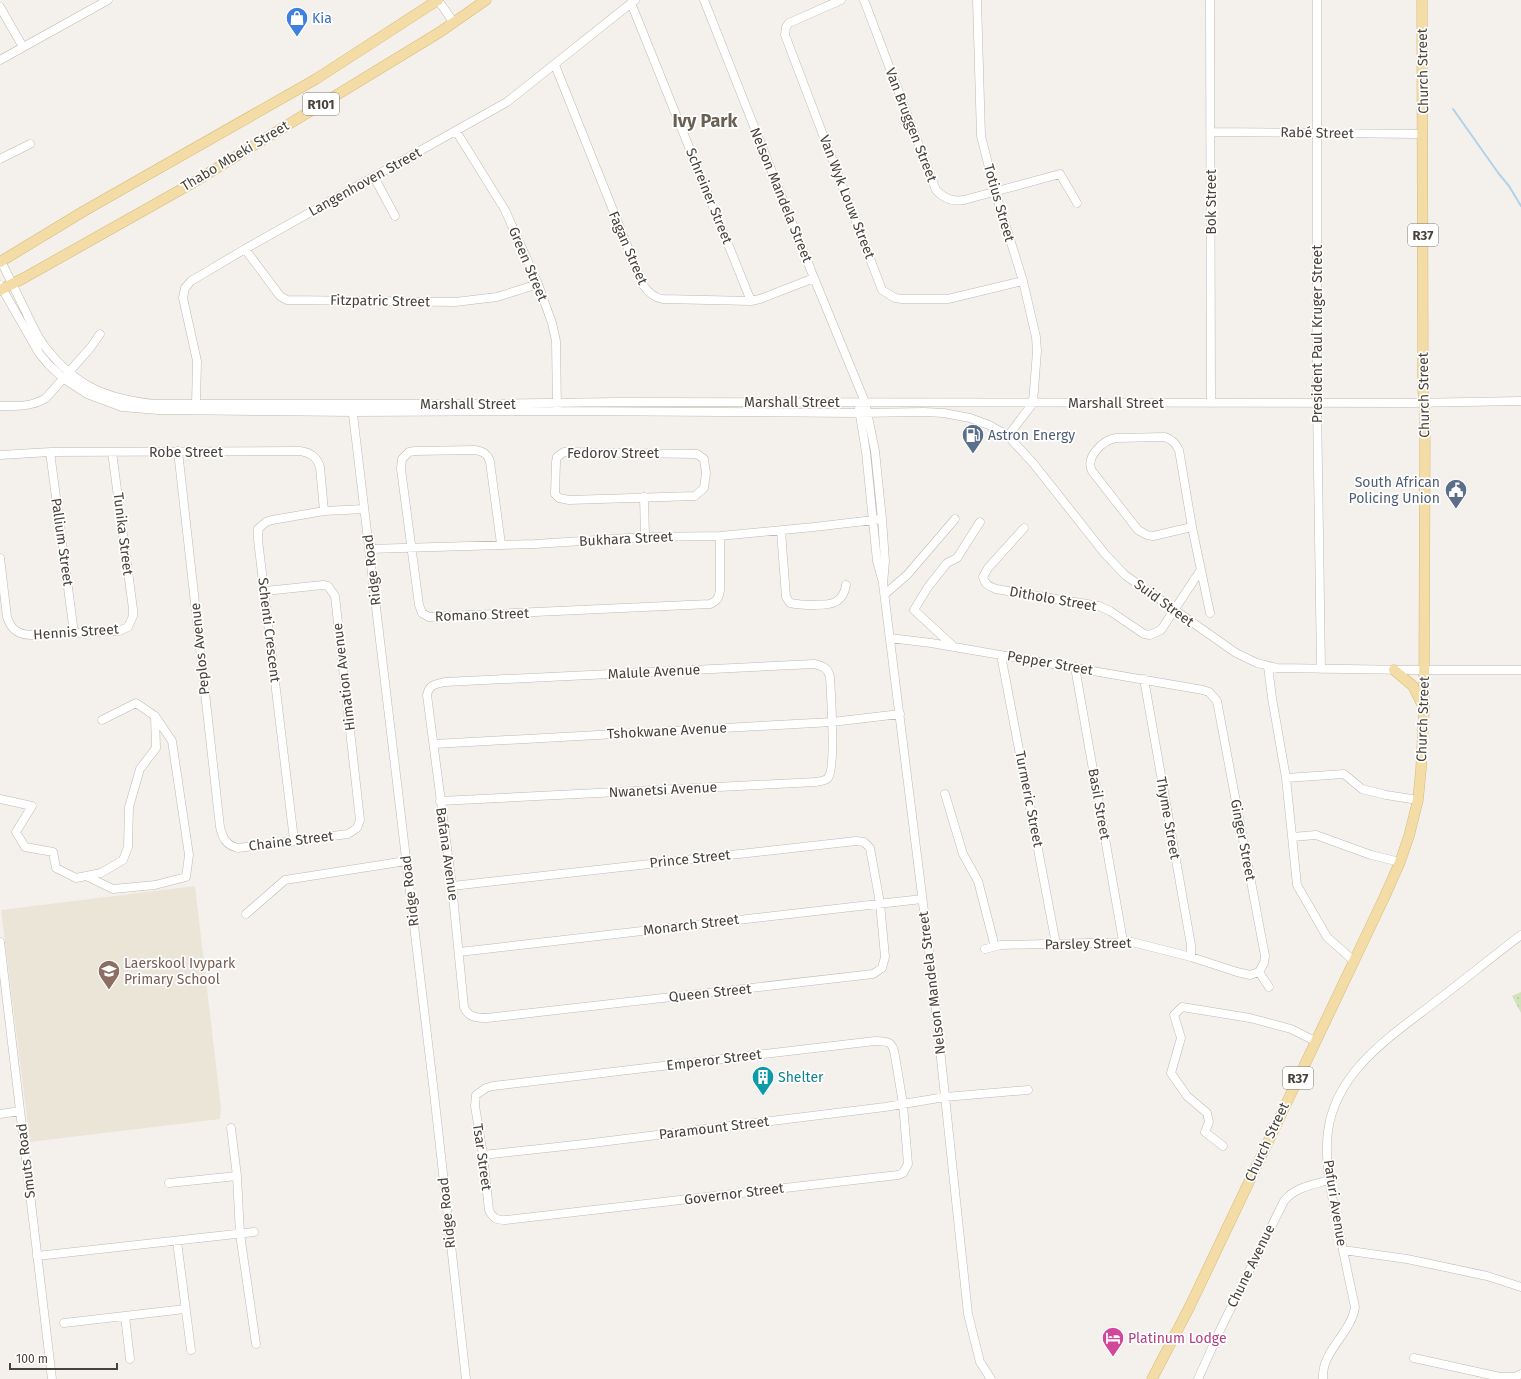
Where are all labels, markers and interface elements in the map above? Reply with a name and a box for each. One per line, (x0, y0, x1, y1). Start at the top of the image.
shop icon: Kia (284, 5, 310, 38)
place label: Kia (312, 10, 332, 27)
street label: Church Street (1414, 27, 1432, 114)
street label: Van Bruggen Street (881, 66, 941, 185)
road number: R101 (303, 93, 339, 115)
district label: Ivy Park (673, 110, 739, 132)
street label: Thabo Mbeki Street (178, 117, 293, 195)
street label: Rabé Street (1280, 124, 1355, 142)
street label: Nelson Mandela Street (746, 125, 816, 266)
street label: Van Wyk Louw Street (816, 133, 879, 262)
street label: Langenhoven Street (306, 144, 425, 220)
street label: Schreiner Street (682, 146, 736, 247)
street label: Totius Street (980, 162, 1018, 245)
street label: Bok Street (1203, 168, 1220, 235)
street label: Fagan Street (605, 209, 651, 288)
street label: Green Street (505, 224, 552, 305)
road number: R37 (1408, 224, 1438, 246)
street label: President Paul Kruger Street (1309, 244, 1326, 423)
street label: Fitzpatric Street (330, 292, 431, 310)
street label: Church Street (1415, 351, 1433, 438)
street label: Marshall Street (744, 394, 841, 411)
street label: Marshall Street (1068, 395, 1165, 412)
street label: Marshall Street (420, 396, 517, 413)
fuel station icon: Astron Energy (960, 422, 986, 455)
place label: Astron Energy (988, 427, 1075, 444)
street label: Robe Street (149, 444, 224, 461)
street label: Fedorov Street (567, 445, 660, 462)
place label: South African Policing Union (1348, 474, 1440, 507)
public building icon: South African Policing Union (1443, 477, 1469, 510)
street label: Tunika Street (109, 492, 137, 577)
street label: Pallium Street (47, 497, 77, 588)
street label: Bukhara Street (579, 528, 674, 550)
street label: Ridge Road (359, 533, 385, 607)
street label: Suid Street (1131, 576, 1198, 631)
street label: Schenti Crescent (254, 577, 284, 684)
street label: Ditholo Street (1008, 583, 1099, 615)
street label: Peplos Avenue (187, 602, 213, 696)
street label: Romano Street (435, 605, 530, 625)
street label: Hennis Street (33, 620, 120, 643)
street label: Himation Avenue (329, 622, 359, 732)
street label: Pepper Street (1006, 647, 1095, 679)
street label: Malule Avenue (607, 661, 701, 683)
street label: Church Street (1413, 675, 1433, 762)
street label: Tshokwane Avenue (607, 719, 727, 743)
street label: Turmeric Street (1011, 749, 1047, 849)
street label: Basil Street (1084, 767, 1114, 842)
street label: Thyme Street (1152, 775, 1184, 862)
street label: Nwanetsi Avenue (608, 779, 718, 801)
street label: Ginger Street (1227, 798, 1259, 883)
street label: Bafana Avenue (432, 806, 462, 902)
street label: Chaine Street (248, 827, 335, 855)
street label: Prince Street (649, 846, 732, 872)
street label: Ridge Road (397, 854, 423, 928)
street label: Nelson Mandela Street (915, 910, 949, 1055)
street label: Monarch Street (642, 911, 741, 939)
street label: Parsley Street (1044, 935, 1133, 953)
place label: Laerskool Ivypark Primary School (124, 955, 236, 988)
school or university icon: Laerskool Ivypark Primary School (96, 958, 122, 991)
street label: Queen Street (668, 980, 753, 1006)
street label: Emperor Street (666, 1046, 763, 1074)
building icon: Shelter (750, 1064, 776, 1097)
road number: R37 (1283, 1067, 1313, 1089)
place label: Shelter (778, 1069, 824, 1086)
street label: Church Street (1241, 1099, 1293, 1184)
street label: Paramount Street (658, 1113, 771, 1143)
street label: Tsar Street (469, 1122, 495, 1193)
street label: Smuts Road (13, 1123, 39, 1199)
street label: Pafuri Avenue (1320, 1159, 1350, 1247)
street label: Ridge Road (435, 1177, 459, 1249)
street label: Governor Street (683, 1179, 786, 1209)
street label: Chune Avenue (1224, 1222, 1278, 1310)
hotel icon: Platinum Lodge (1100, 1325, 1126, 1358)
place label: Platinum Lodge (1128, 1330, 1227, 1347)
scale bar (10, 1345, 117, 1371)
text: 100 m (16, 1352, 48, 1366)

